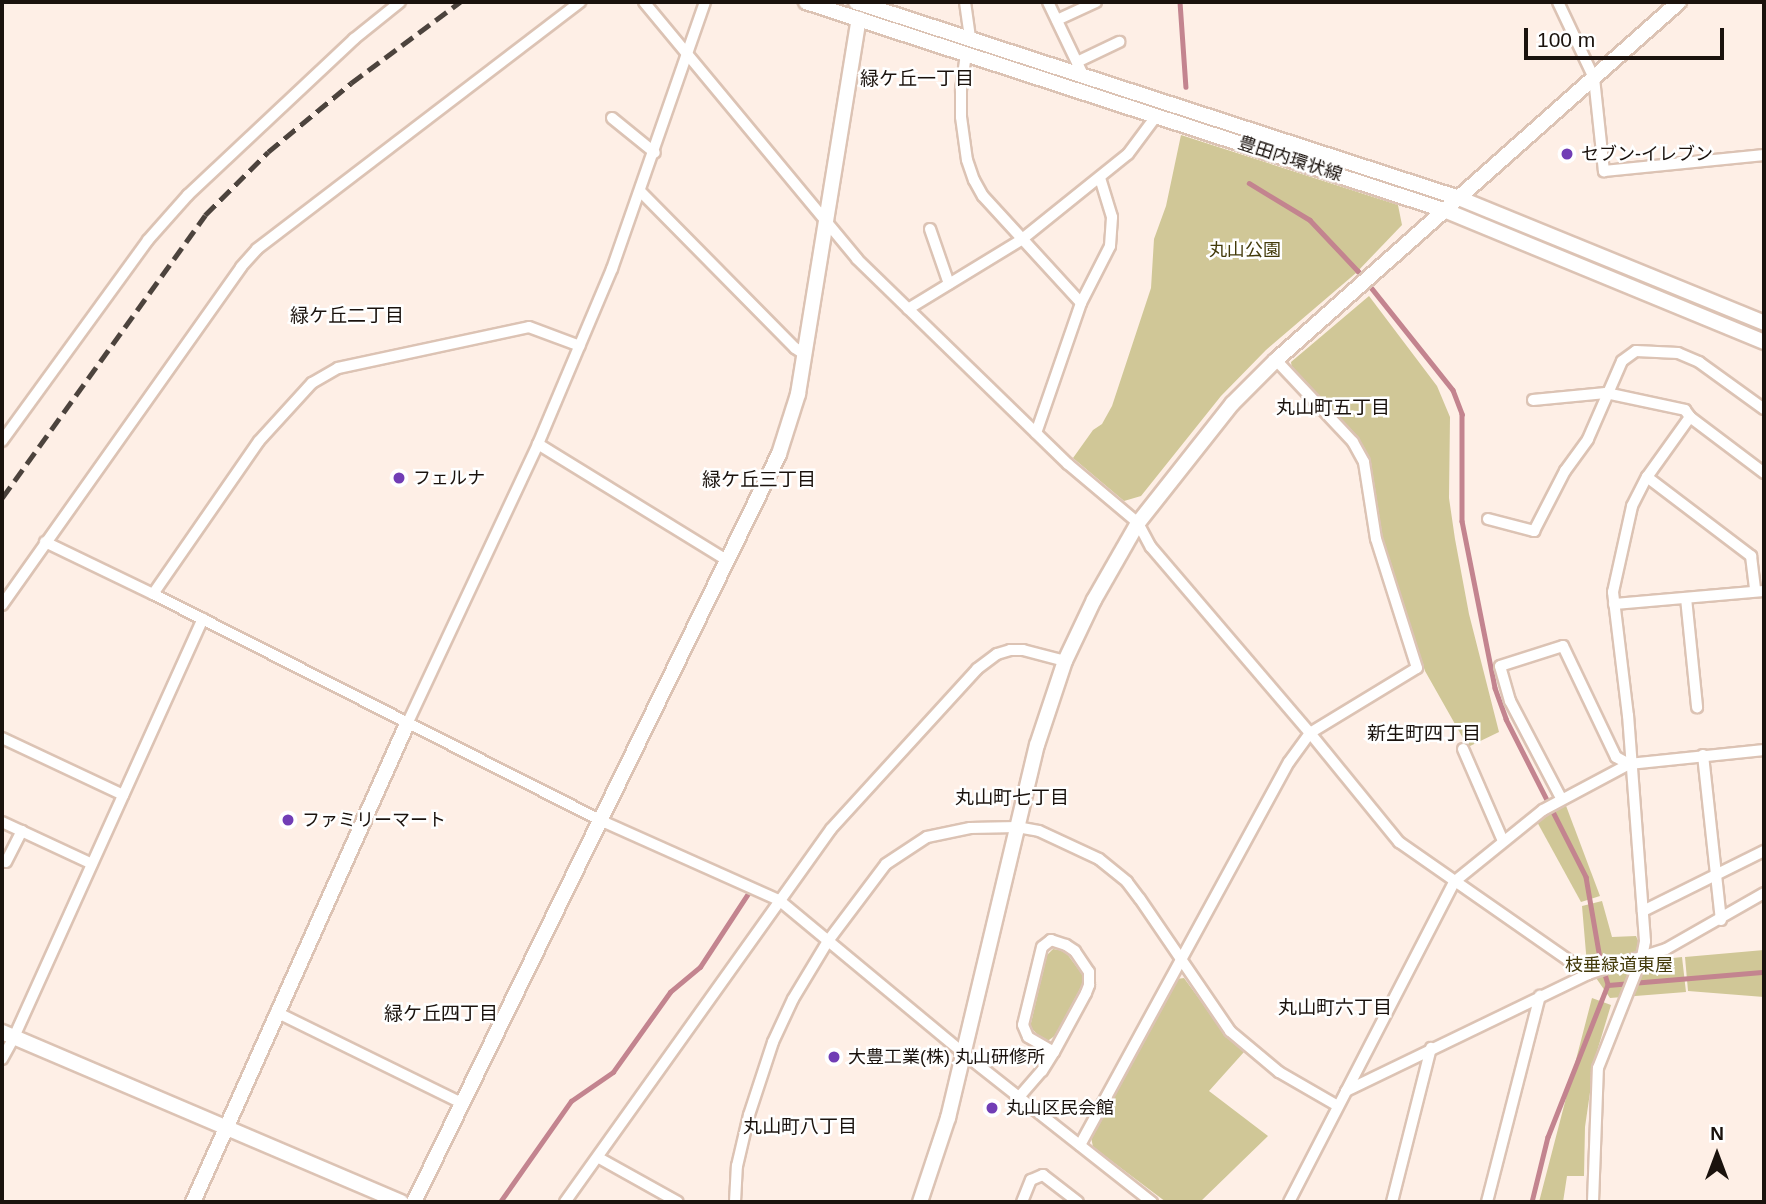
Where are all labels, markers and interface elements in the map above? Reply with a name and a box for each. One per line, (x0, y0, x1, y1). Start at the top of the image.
scale bar (1528, 14, 1728, 58)
text: 100 m (1537, 28, 1595, 51)
district label: 緑ケ丘一丁目 (860, 68, 974, 90)
street label: 豊田内環状線 (1235, 132, 1345, 186)
place label: セブン-イレブン (1581, 143, 1713, 165)
marker: セブン-イレブン (1559, 146, 1575, 162)
park label: 丸山公園 (1209, 239, 1281, 261)
district label: 緑ケ丘二丁目 (290, 305, 404, 327)
district label: 丸山町五丁目 (1276, 397, 1390, 419)
place label: フェルナ (413, 467, 485, 489)
district label: 緑ケ丘三丁目 (702, 469, 816, 491)
marker: フェルナ (391, 470, 407, 486)
district label: 新生町四丁目 (1367, 723, 1481, 745)
district label: 丸山町七丁目 (955, 787, 1069, 809)
place label: ファミリーマート (302, 809, 446, 831)
marker: ファミリーマート (280, 812, 296, 828)
park label: 枝垂緑道東屋 (1565, 954, 1673, 976)
district label: 丸山町六丁目 (1278, 997, 1392, 1019)
district label: 緑ケ丘四丁目 (384, 1003, 498, 1025)
place label: 大豊工業(株) 丸山研修所 (848, 1046, 1045, 1068)
marker: 大豊工業(株) 丸山研修所 (826, 1049, 842, 1065)
place label: 丸山区民会館 (1006, 1097, 1114, 1119)
marker: 丸山区民会館 (984, 1100, 1000, 1116)
district label: 丸山町八丁目 (743, 1116, 857, 1138)
north arrow (1682, 1120, 1752, 1190)
text: N (1710, 1123, 1724, 1144)

